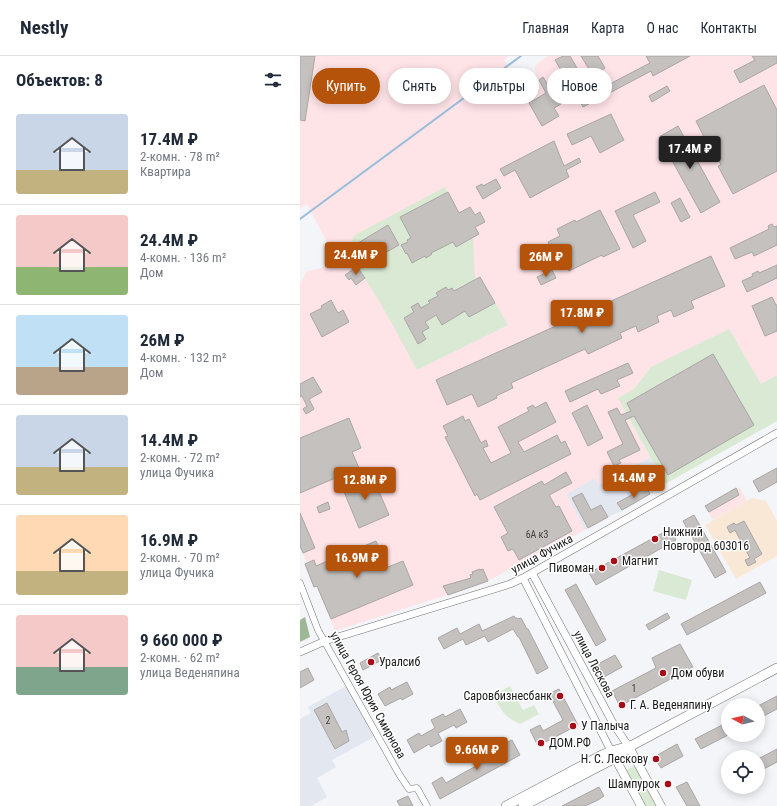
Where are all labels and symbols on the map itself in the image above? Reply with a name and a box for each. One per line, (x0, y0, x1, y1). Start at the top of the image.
pin: 17.4M ₽ (653, 136, 727, 170)
pin: 24.4M ₽ (319, 242, 393, 276)
pin: 26M ₽ (518, 244, 574, 278)
pin: 17.8M ₽ (545, 300, 619, 334)
pin: 14.4M ₽ (597, 465, 671, 499)
pin: 12.8M ₽ (328, 467, 402, 501)
place label: Нижний Новгород 603016 (663, 525, 749, 553)
house number: 6А к3 (526, 529, 548, 540)
street label: улица Фучика (509, 531, 575, 577)
marker: Нижний Новгород 603016 (650, 534, 660, 544)
pin: 16.9M ₽ (320, 545, 394, 579)
place label: Магнит (622, 554, 659, 568)
marker: Магнит (609, 556, 619, 566)
place label: Пивоман (549, 561, 594, 575)
marker: Пивоман (597, 563, 607, 573)
street label: улица Лескова (570, 628, 618, 700)
street label: улица Героя Юрия Смирнова (327, 629, 409, 761)
place label: Уралсиб (379, 655, 420, 669)
marker: Уралсиб (366, 657, 376, 667)
place label: Дом обуви (671, 666, 724, 680)
marker: Дом обуви (658, 668, 668, 678)
house number: 1 (632, 683, 636, 694)
place label: Саровбизнесбанк (464, 689, 552, 703)
marker: Саровбизнесбанк (555, 691, 565, 701)
place label: Г. А. Веденяпину (630, 698, 712, 712)
north arrow (721, 698, 765, 742)
marker: Г. А. Веденяпину (617, 700, 627, 710)
house number: 2 (326, 715, 331, 726)
place label: У Палыча (581, 719, 630, 733)
marker: У Палыча (568, 721, 578, 731)
place label: ДОМ.РФ (549, 736, 591, 750)
pin: 9.66M ₽ (440, 737, 514, 771)
marker: ДОМ.РФ (536, 738, 546, 748)
place label: Н. С. Лескову (581, 752, 648, 766)
marker: Н. С. Лескову (651, 754, 661, 764)
place label: Шампурок (608, 777, 660, 791)
marker: Шампурок (663, 779, 673, 789)

